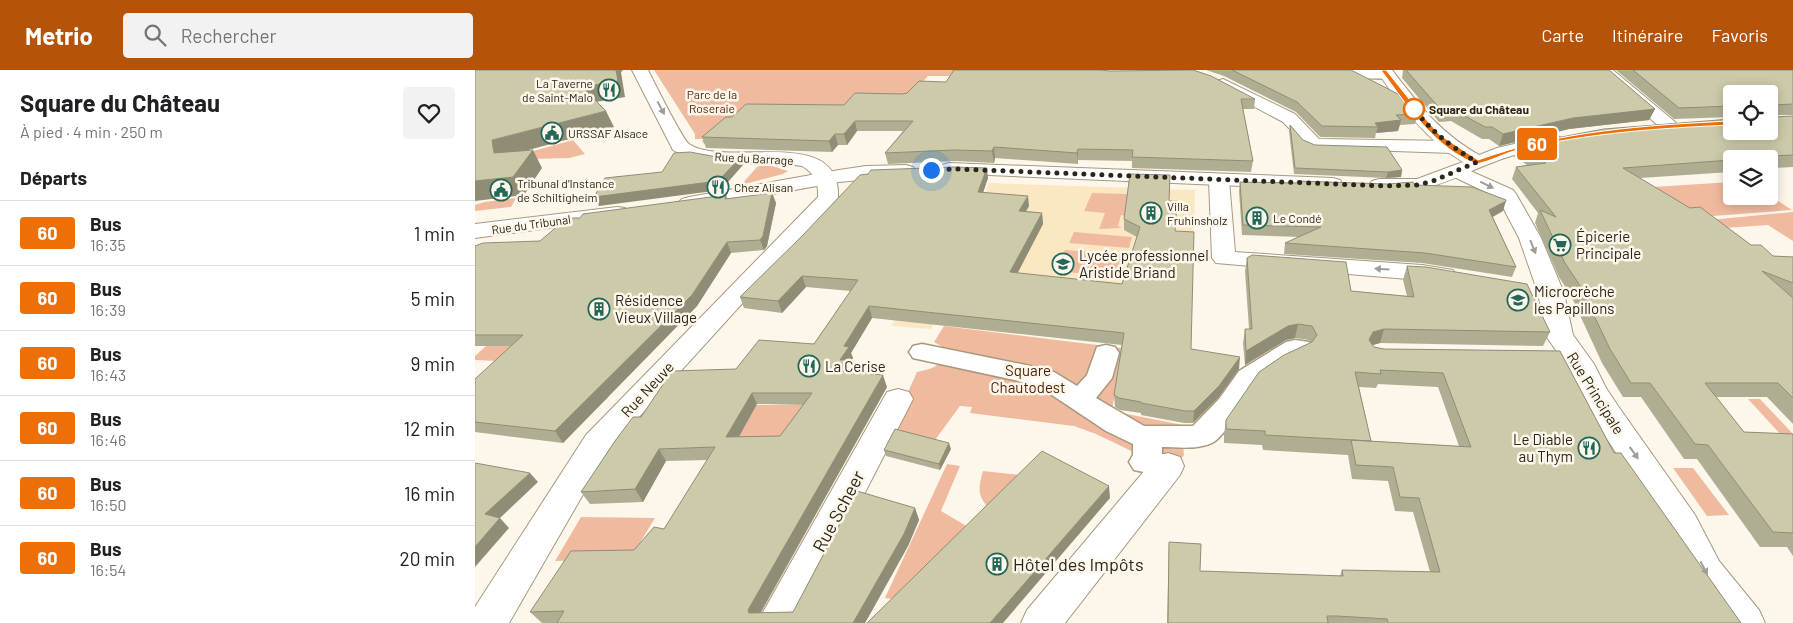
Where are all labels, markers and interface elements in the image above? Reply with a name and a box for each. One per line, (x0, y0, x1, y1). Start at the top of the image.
search box (123, 13, 473, 58)
text: Metrio (25, 21, 93, 50)
icon: search (141, 21, 169, 49)
text: Rechercher (181, 24, 276, 47)
text: Carte (1541, 24, 1584, 46)
text: Itinéraire (1612, 24, 1683, 46)
text: Favoris (1711, 24, 1768, 46)
place label: La Taverne de Saint-Malo (522, 76, 593, 104)
restaurant icon: La Taverne de Saint-Malo (597, 78, 621, 102)
map controls (1723, 85, 1778, 205)
button: locate (1723, 85, 1778, 140)
button: heart (403, 87, 455, 139)
park label: Parc de la Roseraie (687, 87, 737, 115)
text: Square du Château (20, 88, 220, 117)
marker: Square du Château (1403, 98, 1425, 120)
one-way arrow (656, 101, 665, 115)
place label: Square du Château (1429, 102, 1529, 116)
public building icon: URSSAF Alsace (540, 121, 564, 145)
text: À pied · 4 min · 250 m (20, 122, 163, 141)
place label: URSSAF Alsace (568, 126, 648, 140)
line badge: 60 (1515, 128, 1559, 160)
text: 60 (1527, 133, 1547, 155)
street label: Rue du Barrage (714, 149, 794, 167)
button: layers (1723, 150, 1778, 205)
your location (919, 158, 944, 183)
text: Départs (20, 166, 87, 189)
restaurant icon: Chez Alisan (706, 175, 730, 199)
place label: Tribunal d'Instance de Schiltigheim (517, 176, 614, 204)
public building icon: Tribunal d'Instance de Schiltigheim (489, 178, 513, 202)
place label: Chez Alisan (734, 180, 793, 194)
one-way arrow (1480, 181, 1494, 189)
place label: Villa Fruhinsholz (1167, 199, 1227, 227)
building icon: Villa Fruhinsholz (1139, 201, 1163, 225)
building icon: Le Condé (1245, 206, 1269, 230)
place label: Le Condé (1273, 211, 1322, 225)
text: Bus (90, 212, 122, 235)
street label: Rue du Tribunal (490, 212, 572, 236)
text: 60 (38, 222, 57, 244)
text: 1 min (414, 222, 455, 245)
place label: Épicerie Principale (1576, 227, 1641, 262)
supermarket icon: Épicerie Principale (1548, 233, 1572, 257)
text: 16:35 (90, 235, 126, 254)
one-way arrow (1530, 240, 1538, 254)
place label: Lycée professionnel Aristide Briand (1079, 246, 1209, 281)
school or university icon: Lycée professionnel Aristide Briand (1051, 252, 1075, 276)
one-way arrow (1374, 265, 1390, 273)
text: Bus (90, 277, 122, 300)
place label: Microcrèche les Papillons (1534, 282, 1615, 317)
text: 60 (38, 287, 57, 309)
text: 5 min (411, 287, 455, 310)
school or university icon: Microcrèche les Papillons (1506, 288, 1530, 312)
place label: Résidence Vieux Village (615, 291, 697, 326)
building icon: Résidence Vieux Village (587, 297, 611, 321)
text: 16:39 (90, 300, 126, 319)
text: Bus (90, 342, 122, 365)
street label: Rue Principale (1564, 349, 1628, 437)
text: 60 (38, 352, 57, 374)
text: 9 min (411, 352, 455, 375)
restaurant icon: La Cerise (797, 354, 821, 378)
place label: La Cerise (825, 357, 886, 375)
street label: Rue Neuve (617, 358, 677, 420)
park label: Square Chautodest (990, 361, 1066, 396)
text: 16:43 (90, 365, 126, 384)
text: Bus (90, 407, 122, 430)
text: 60 (38, 417, 57, 439)
text: 12 min (404, 417, 455, 440)
text: 16:46 (90, 430, 126, 449)
place label: Le Diable au Thym (1513, 430, 1573, 465)
restaurant icon: Le Diable au Thym (1577, 436, 1601, 460)
one-way arrow (1629, 447, 1639, 460)
street label: Rue Scheer (807, 466, 869, 555)
text: Bus (90, 472, 122, 495)
text: 60 (38, 482, 57, 504)
text: 16 min (404, 482, 455, 505)
text: 16:50 (90, 495, 127, 514)
text: Bus (90, 537, 122, 560)
text: 60 (38, 547, 57, 569)
text: 20 min (399, 547, 455, 570)
building icon: Hôtel des Impôts (985, 552, 1009, 576)
place label: Hôtel des Impôts (1013, 553, 1144, 575)
text: 16:54 (90, 560, 126, 579)
one-way arrow (1700, 561, 1708, 575)

